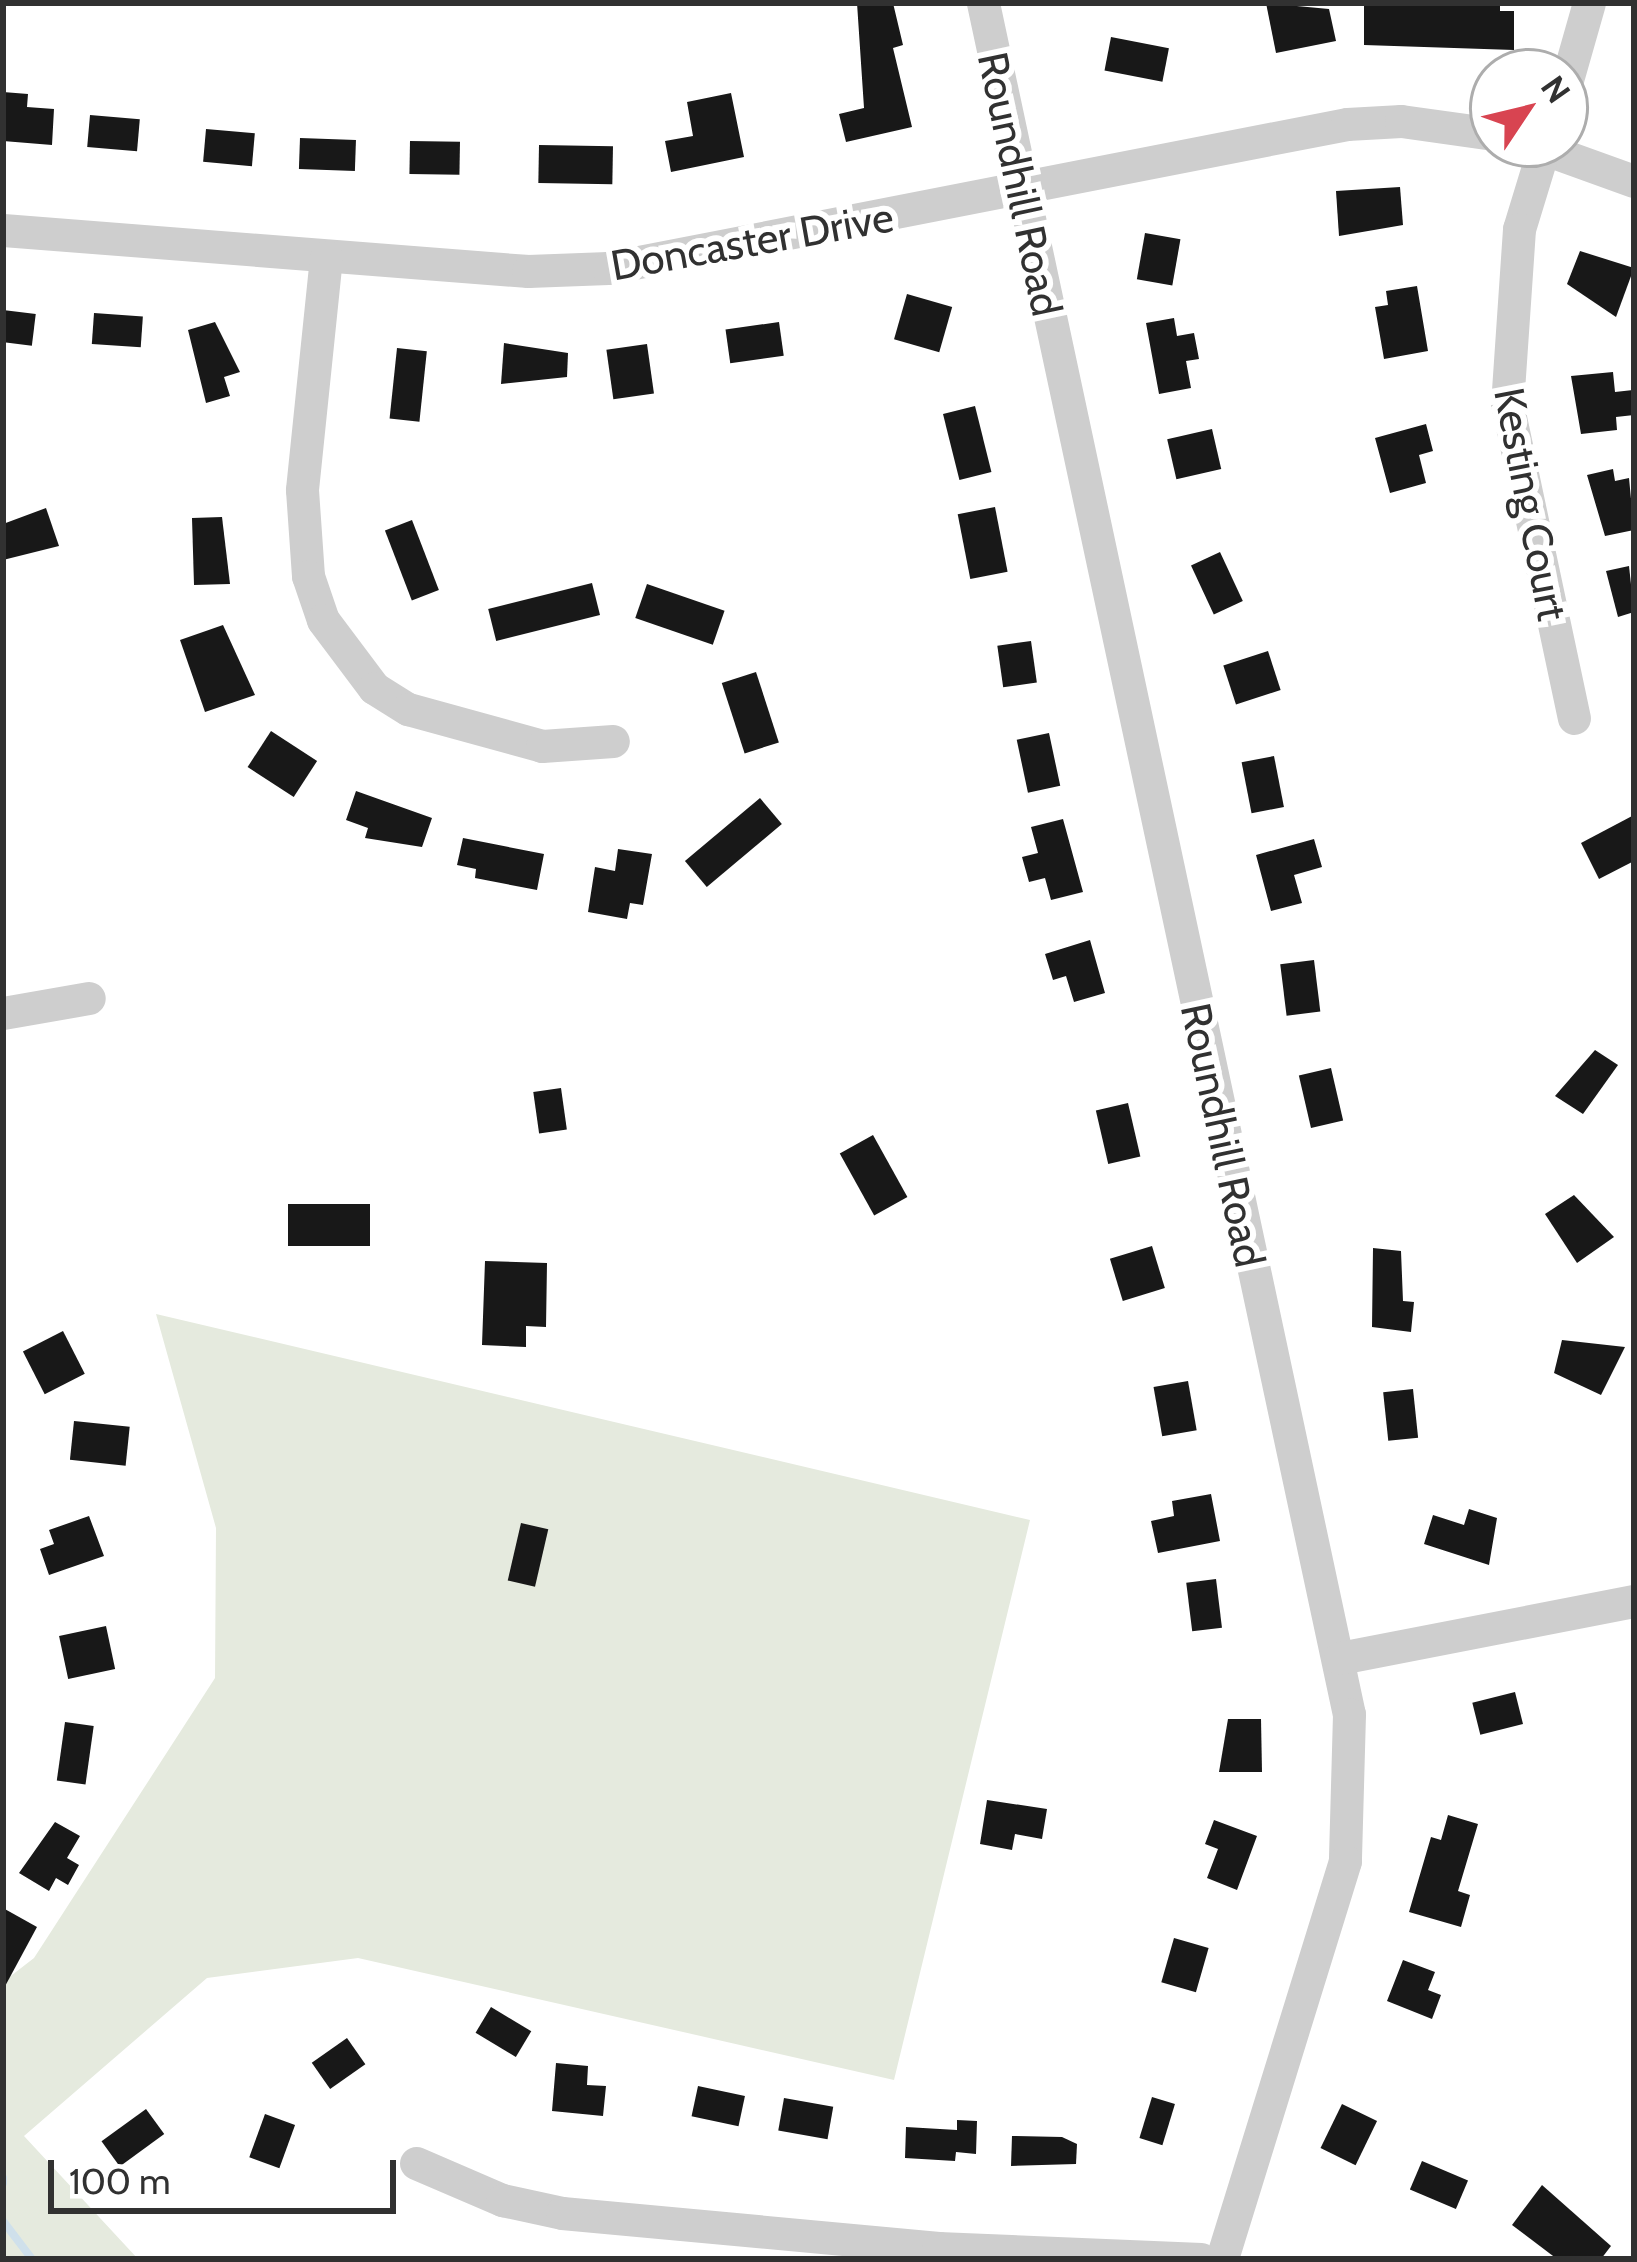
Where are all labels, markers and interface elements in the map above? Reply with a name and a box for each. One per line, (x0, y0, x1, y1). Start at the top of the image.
street label: Roundhill Road (967, 47, 1073, 321)
north arrow (1469, 48, 1589, 168)
text: N (1533, 68, 1579, 110)
street label: Doncaster Drive (607, 191, 897, 291)
street label: Kesting Court (1484, 383, 1578, 625)
street label: Roundhill Road (1170, 998, 1276, 1272)
scale bar (54, 2136, 402, 2210)
text: 100 m (69, 2159, 171, 2203)

